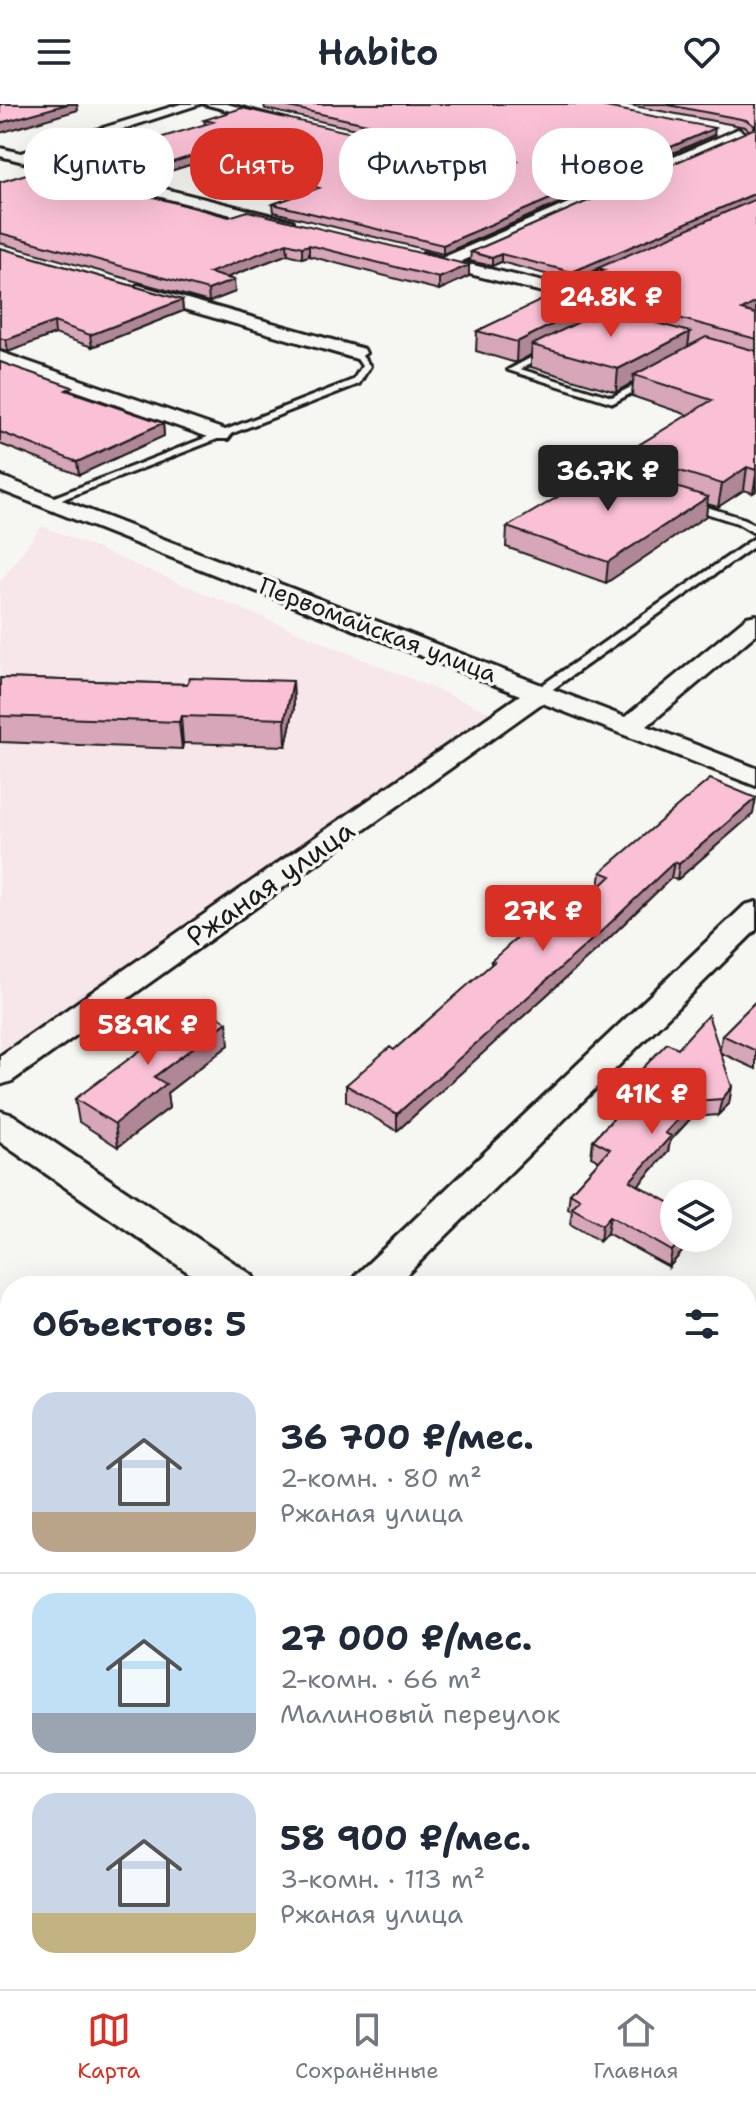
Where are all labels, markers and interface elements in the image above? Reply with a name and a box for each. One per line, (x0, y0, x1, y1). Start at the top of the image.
text: Habito (317, 28, 439, 77)
icon: menu (32, 30, 76, 74)
icon: heart (680, 30, 724, 74)
chip: Купить (24, 128, 174, 200)
chip: Снять (190, 128, 323, 200)
chip: Фильтры (339, 128, 516, 200)
chip: Новое (532, 128, 673, 200)
pin: 24.8K ₽ (537, 271, 685, 339)
text: 24.8K ₽ (559, 279, 663, 314)
pin: 36.7K ₽ (534, 445, 682, 513)
text: 36.7K ₽ (556, 453, 660, 488)
street label: Первомайская улица (255, 570, 501, 690)
street label: Ржаная улица (178, 811, 362, 955)
pin: 27K ₽ (487, 885, 599, 953)
text: 27K ₽ (503, 893, 583, 928)
pin: 58.9K ₽ (74, 999, 222, 1067)
text: 58.9K ₽ (98, 1007, 198, 1042)
pin: 41K ₽ (596, 1068, 708, 1136)
text: 41K ₽ (615, 1076, 689, 1111)
map controls (660, 1180, 732, 1252)
button: layers (660, 1180, 732, 1252)
text: Объектов: 5 (32, 1301, 247, 1347)
icon: filters (680, 1302, 724, 1346)
text: 36 700 ₽/мес. (280, 1414, 534, 1460)
icon: home (96, 1424, 192, 1520)
text: 2-комн. · 80 m² (280, 1460, 482, 1495)
text: Ржаная улица (280, 1495, 463, 1530)
text: 27 000 ₽/мес. (280, 1615, 532, 1661)
icon: home (96, 1625, 192, 1721)
text: 2-комн. · 66 m² (280, 1661, 482, 1696)
text: Малиновый переулок (280, 1696, 560, 1731)
text: 58 900 ₽/мес. (280, 1815, 531, 1861)
icon: home (96, 1825, 192, 1921)
text: 3-комн. · 113 m² (280, 1861, 485, 1896)
text: Ржаная улица (280, 1896, 463, 1931)
tab: Карта (77, 2008, 140, 2085)
tab: Сохранённые (295, 2008, 439, 2085)
tab: Главная (593, 2008, 679, 2085)

